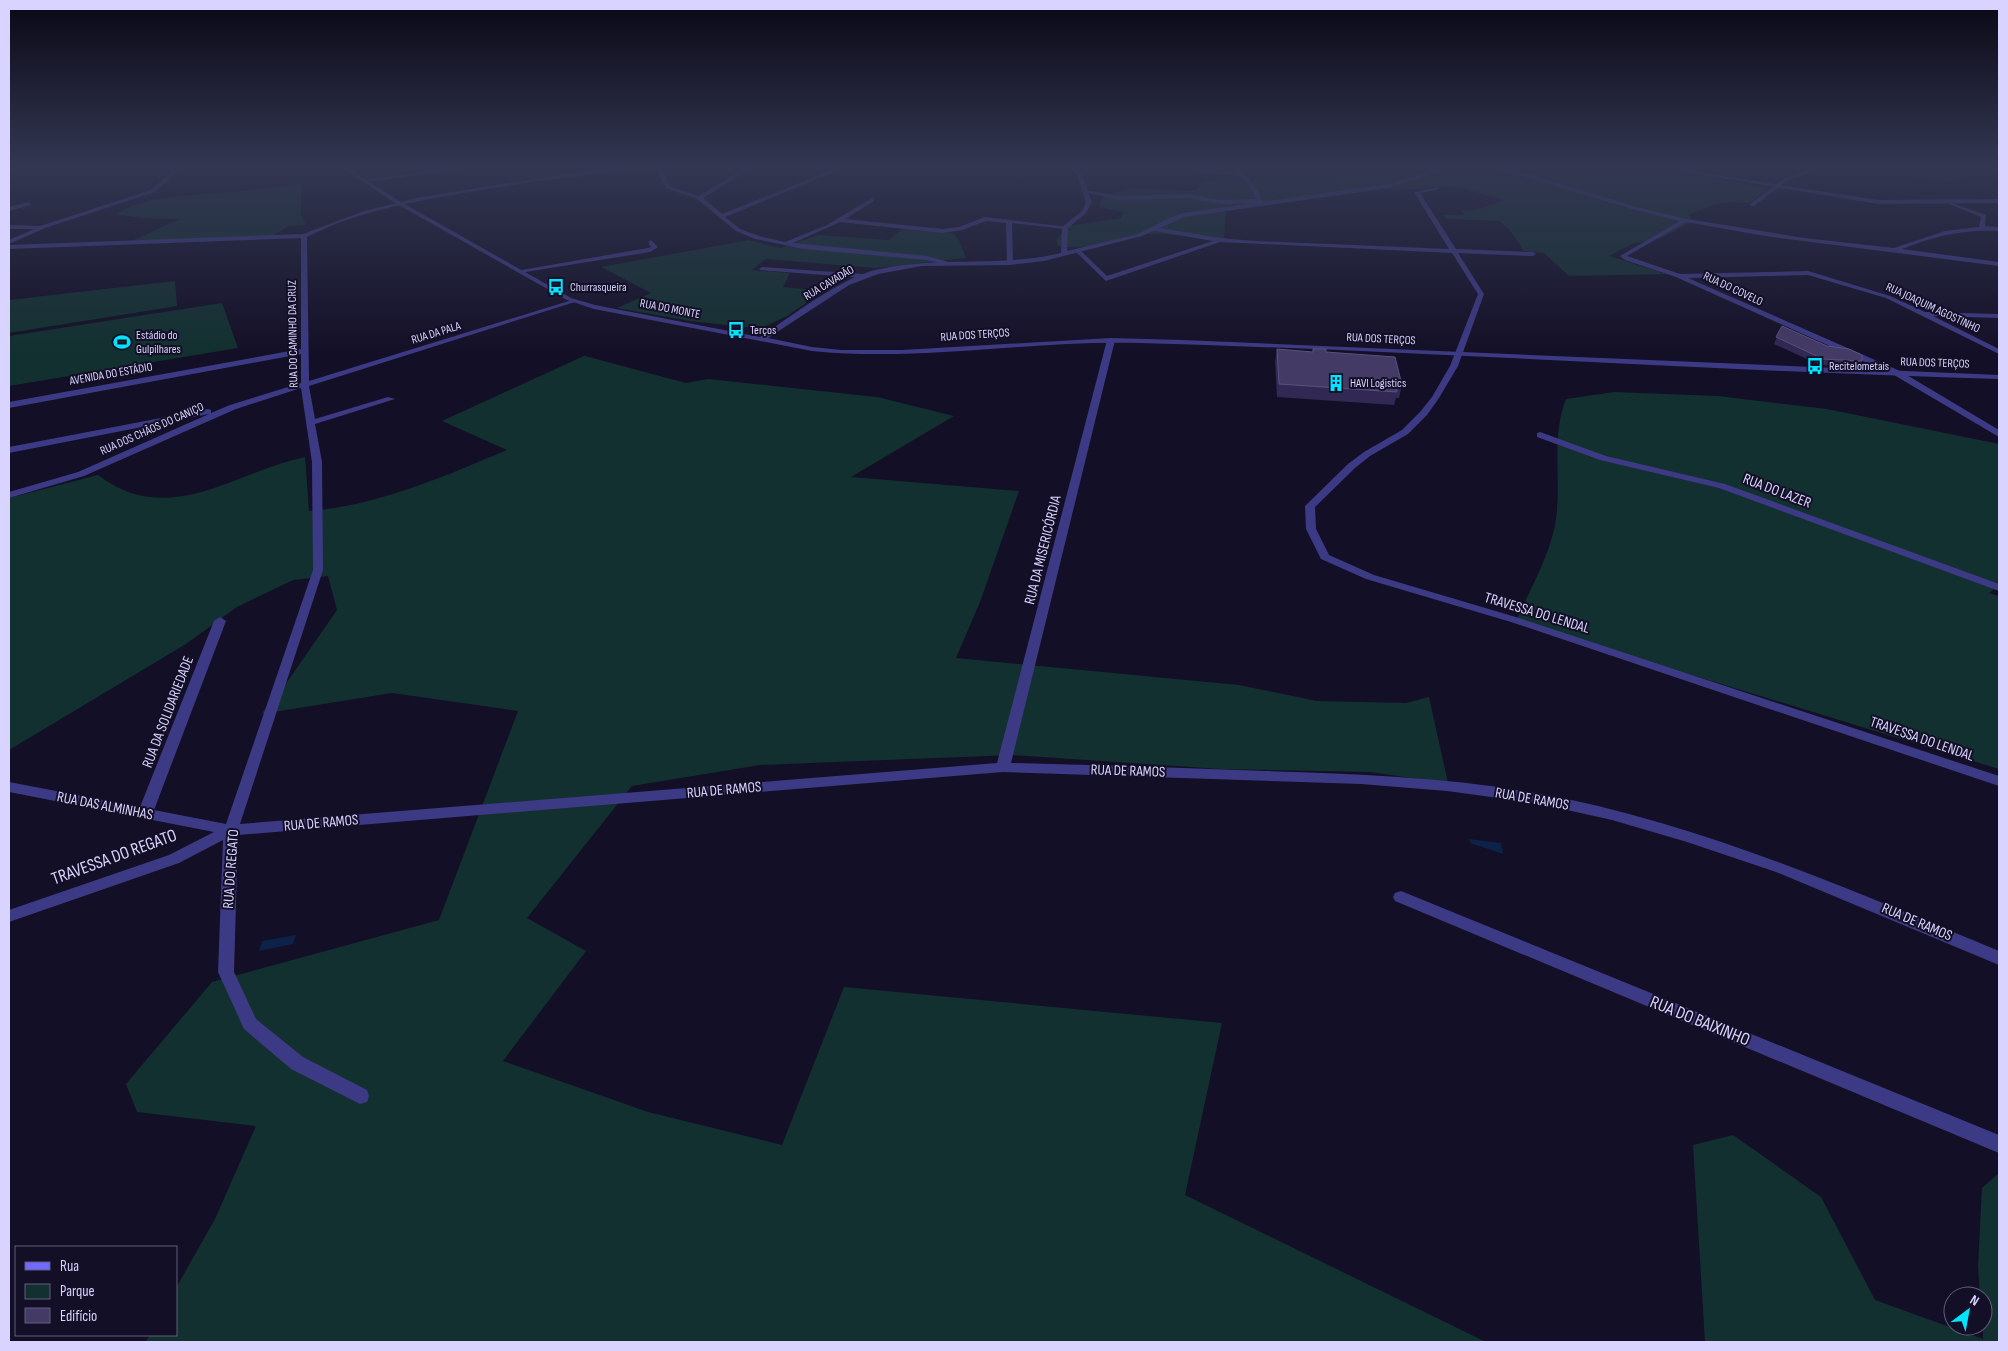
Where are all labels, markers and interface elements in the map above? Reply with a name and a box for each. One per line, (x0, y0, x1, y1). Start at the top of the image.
street label: RUA CAVADÃO (801, 262, 857, 304)
street label: RUA DO COVELO (1701, 269, 1765, 309)
bus stop icon: Churrasqueira (546, 277, 566, 297)
street label: RUA DO CAMINHO DA CRUZ (285, 280, 301, 388)
place label: Churrasqueira (570, 280, 627, 295)
street label: RUA JOAQUIM AGOSTINHO (1883, 280, 1983, 336)
street label: RUA DO MONTE (639, 296, 701, 322)
street label: RUA DA PALA (410, 318, 463, 348)
bus stop icon: Terços (726, 320, 746, 340)
place label: Terços (750, 323, 776, 338)
street label: RUA DOS TERÇOS (940, 325, 1010, 345)
place label: Estádio do Gulpilhares (136, 328, 181, 357)
street label: RUA DOS TERÇOS (1346, 330, 1416, 348)
sports icon: Estádio do Gulpilhares (112, 332, 132, 352)
street label: RUA DOS TERÇOS (1900, 354, 1970, 372)
bus stop icon: Recitelometais (1805, 356, 1825, 376)
street label: AVENIDA DO ESTÁDIO (67, 359, 154, 389)
place label: Recitelometais (1829, 359, 1889, 374)
building icon: HAVI Logistics (1326, 373, 1346, 393)
place label: HAVI Logistics (1350, 376, 1406, 391)
street label: RUA DOS CHÃOS DO CANIÇO (98, 399, 206, 459)
street label: RUA DO LAZER (1740, 469, 1814, 513)
street label: RUA DA MISERICÓRDIA (1020, 493, 1066, 607)
street label: TRAVESSA DO LENDAL (1482, 588, 1592, 638)
street label: RUA DA SOLIDARIEDADE (138, 653, 198, 771)
street label: TRAVESSA DO LENDAL (1867, 712, 1977, 766)
street label: RUA DE RAMOS (1090, 760, 1166, 782)
street label: RUA DE RAMOS (686, 777, 762, 803)
street label: RUA DE RAMOS (1494, 783, 1570, 815)
street label: RUA DAS ALMINHAS (55, 787, 155, 825)
street label: RUA DE RAMOS (283, 810, 359, 836)
street label: TRAVESSA DO REGATO (48, 825, 180, 889)
street label: RUA DO REGATO (219, 829, 243, 909)
street label: RUA DE RAMOS (1879, 899, 1955, 945)
street label: RUA DO BAIXINHO (1647, 991, 1753, 1051)
legend (15, 1246, 178, 1336)
text: Rua (60, 1257, 79, 1276)
text: Parque (60, 1282, 95, 1301)
north arrow (1943, 1286, 1993, 1336)
text: N (1967, 1291, 1982, 1310)
text: Edifício (60, 1307, 97, 1326)

